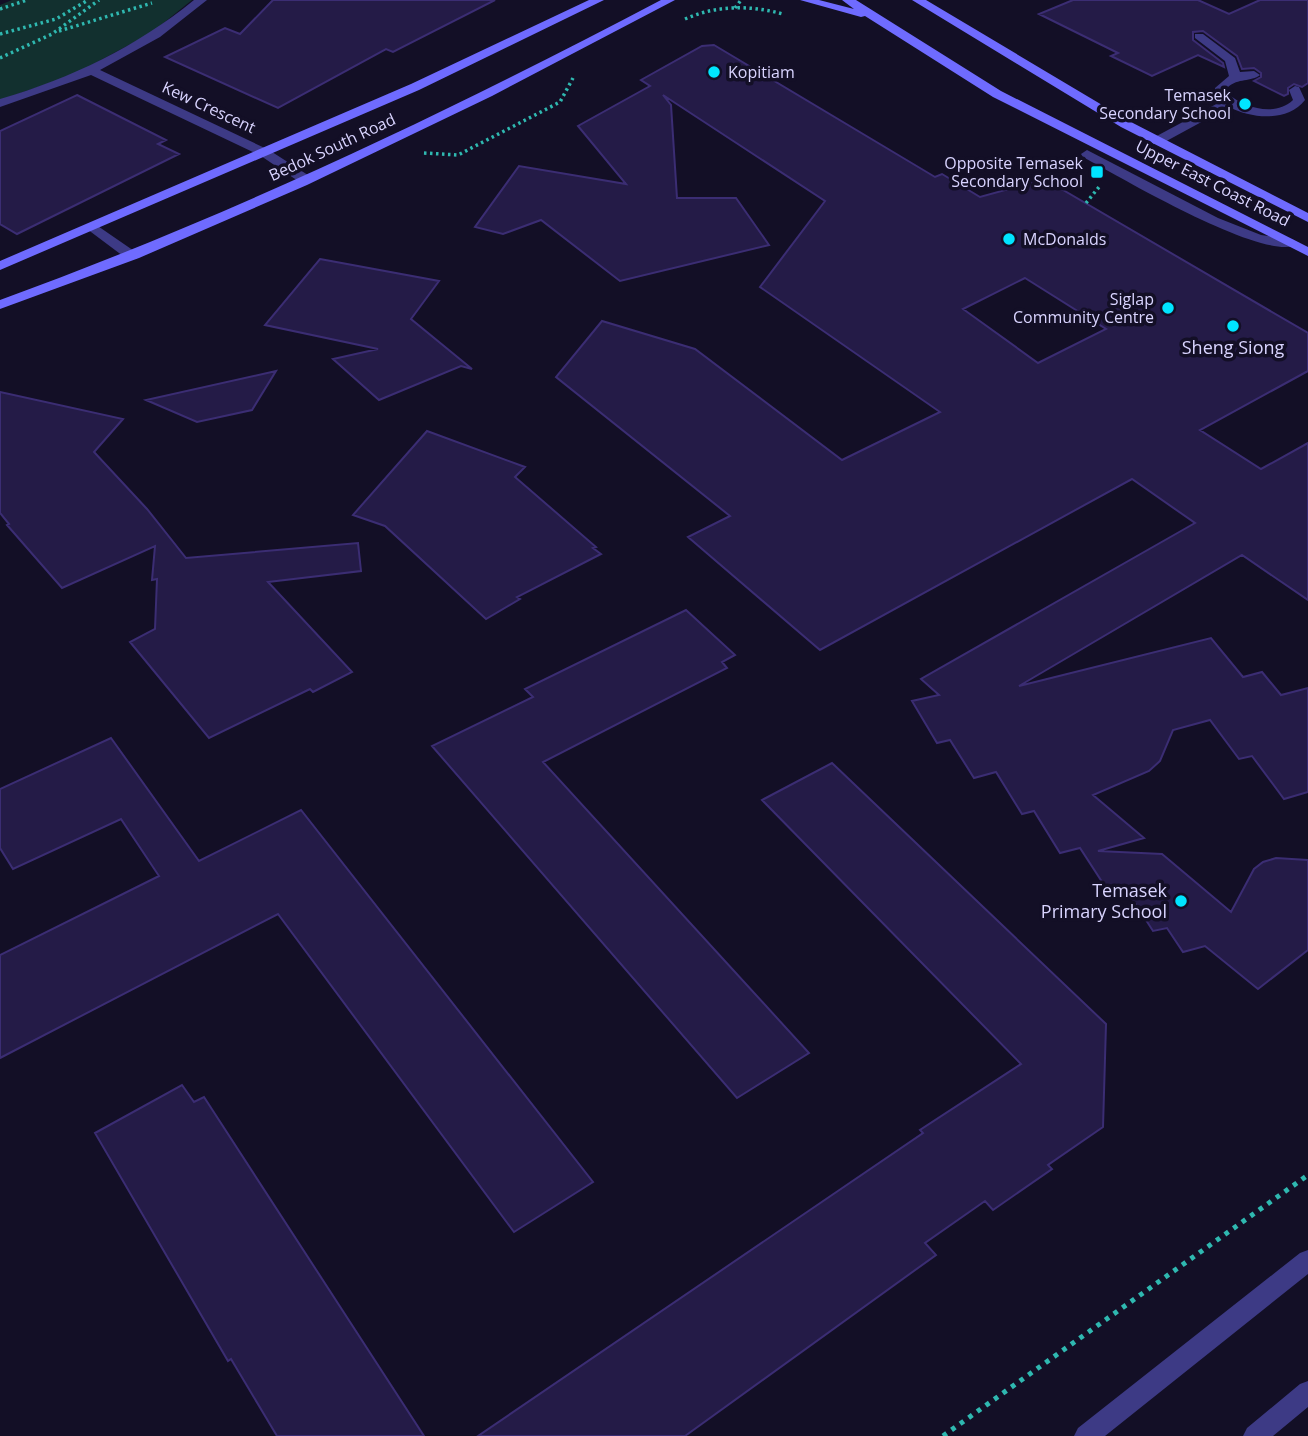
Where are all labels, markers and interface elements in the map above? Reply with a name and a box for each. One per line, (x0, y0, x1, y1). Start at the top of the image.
place label: Kopitiam (728, 61, 795, 83)
marker: Kopitiam (706, 64, 722, 80)
street label: Kew Crescent (159, 76, 260, 138)
place label: Temasek Secondary School (1099, 84, 1232, 124)
marker: Temasek Secondary School (1237, 96, 1253, 112)
street label: Bedok South Road (265, 108, 399, 186)
street label: Upper East Coast Road (1132, 135, 1294, 231)
place label: Opposite Temasek Secondary School (944, 152, 1084, 192)
marker: Opposite Temasek Secondary School (1089, 164, 1105, 180)
place label: McDonalds (1023, 228, 1106, 250)
marker: McDonalds (1001, 231, 1017, 247)
place label: Siglap Community Centre (1013, 288, 1154, 328)
marker: Siglap Community Centre (1160, 300, 1176, 316)
marker: Sheng Siong (1225, 318, 1241, 334)
place label: Sheng Siong (1182, 335, 1285, 359)
place label: Temasek Primary School (1041, 878, 1168, 923)
marker: Temasek Primary School (1173, 893, 1189, 909)

